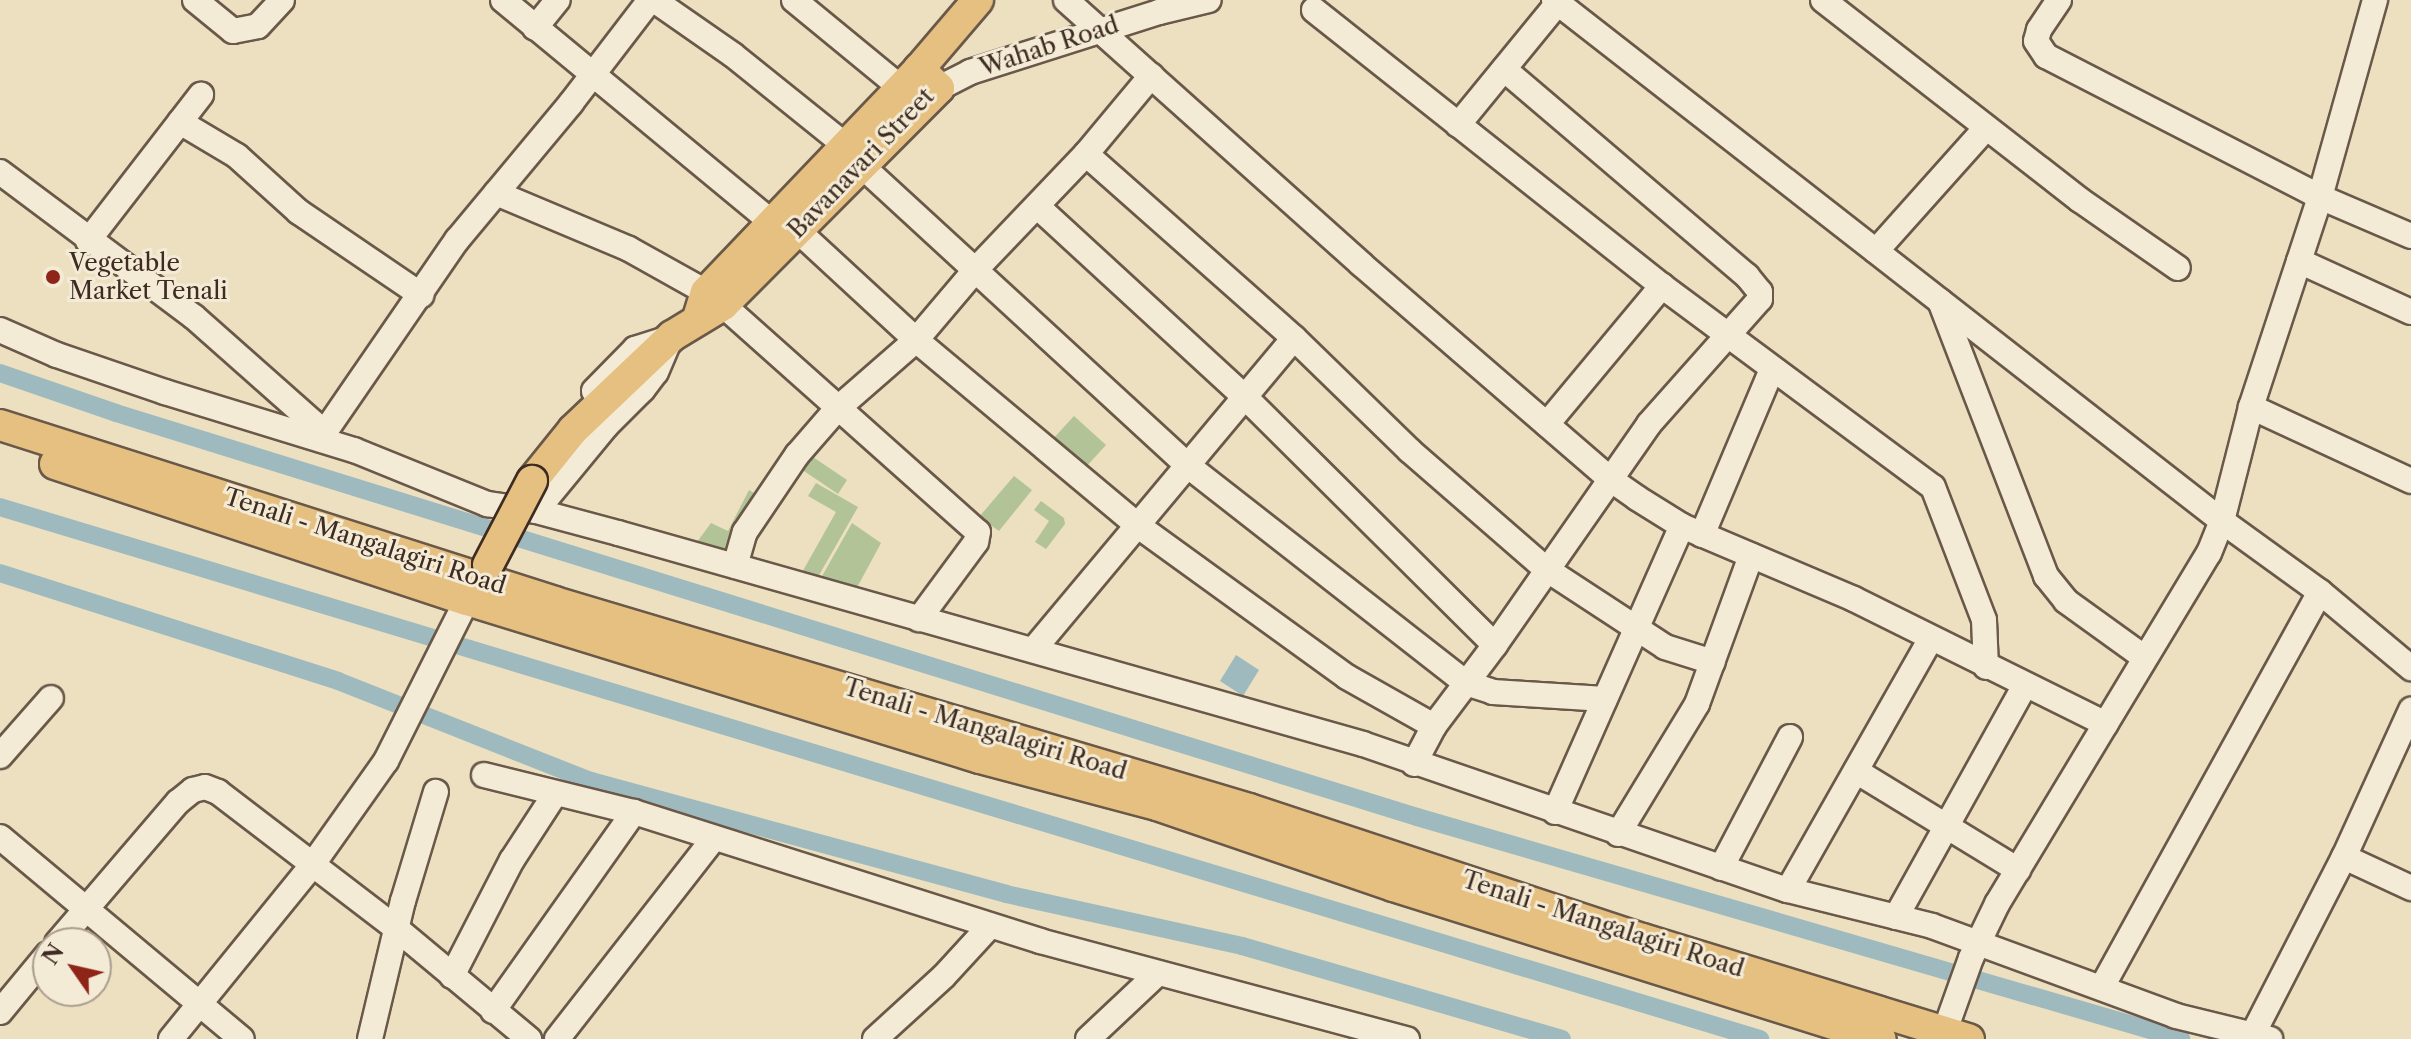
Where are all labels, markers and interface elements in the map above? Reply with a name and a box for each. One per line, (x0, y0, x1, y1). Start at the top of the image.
street label: Wahab Road (976, 10, 1122, 82)
street label: Bavanavari Street (782, 82, 940, 244)
place label: Vegetable Market Tenali (69, 249, 228, 305)
marker: Vegetable Market Tenali (44, 268, 62, 286)
street label: Tenali - Mangalagiri Road (220, 482, 510, 600)
street label: Tenali - Mangalagiri Road (840, 672, 1130, 786)
street label: Tenali - Mangalagiri Road (1458, 865, 1748, 983)
north arrow (32, 927, 112, 1007)
text: N (37, 939, 70, 970)

